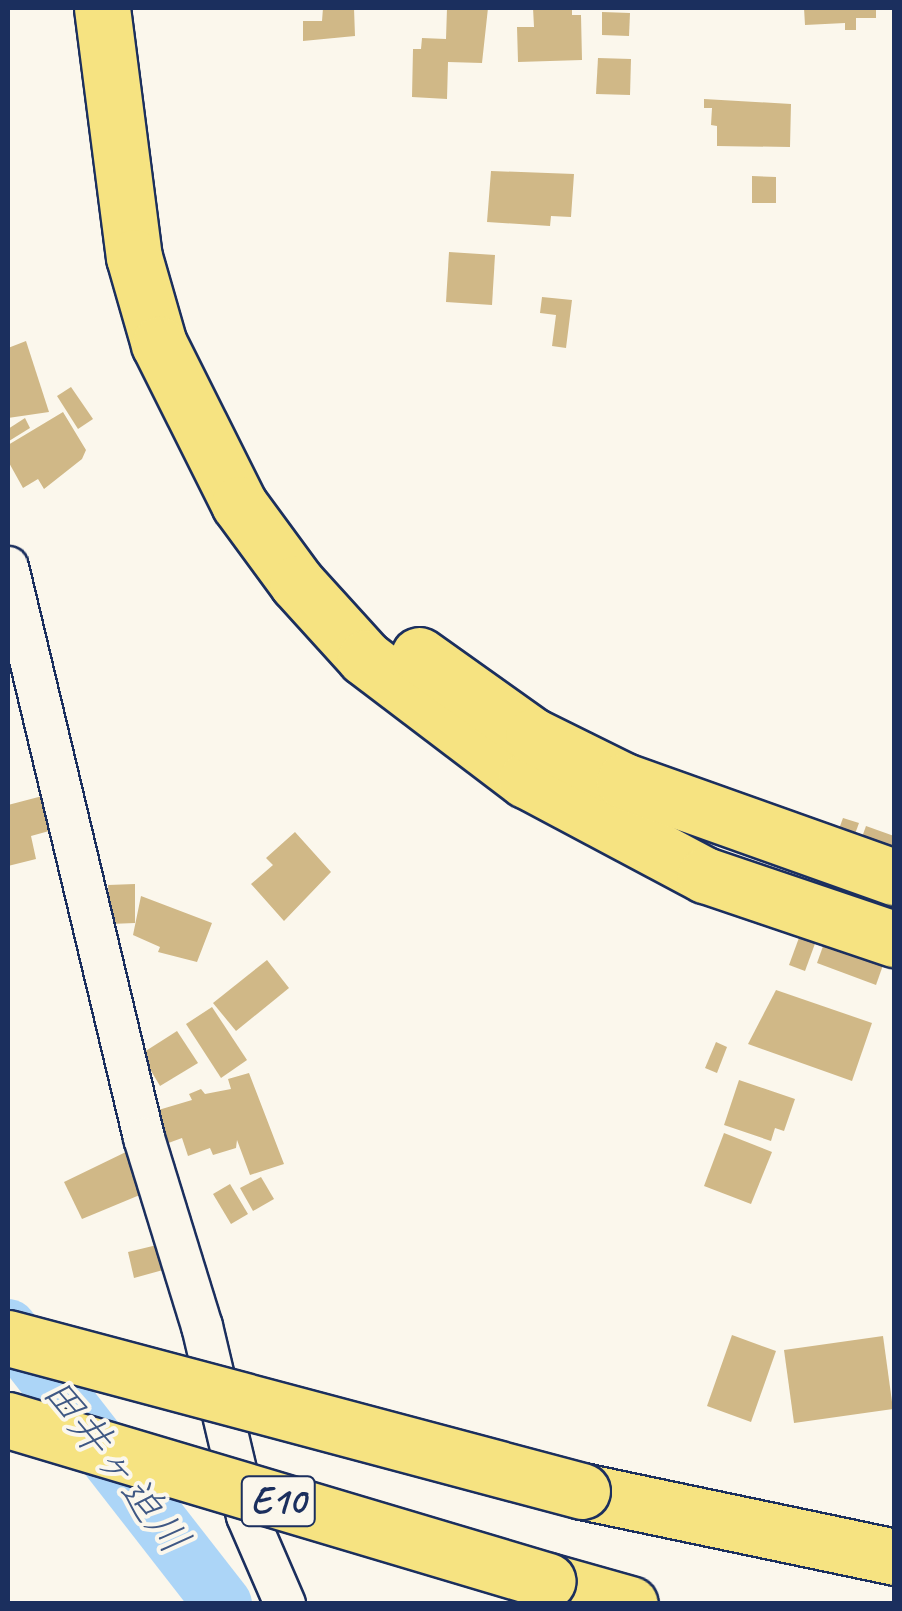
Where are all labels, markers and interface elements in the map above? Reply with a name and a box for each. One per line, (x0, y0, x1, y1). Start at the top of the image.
water label: 田井ヶ迫川 (30, 1368, 200, 1564)
road number: E10 (240, 1468, 316, 1534)

